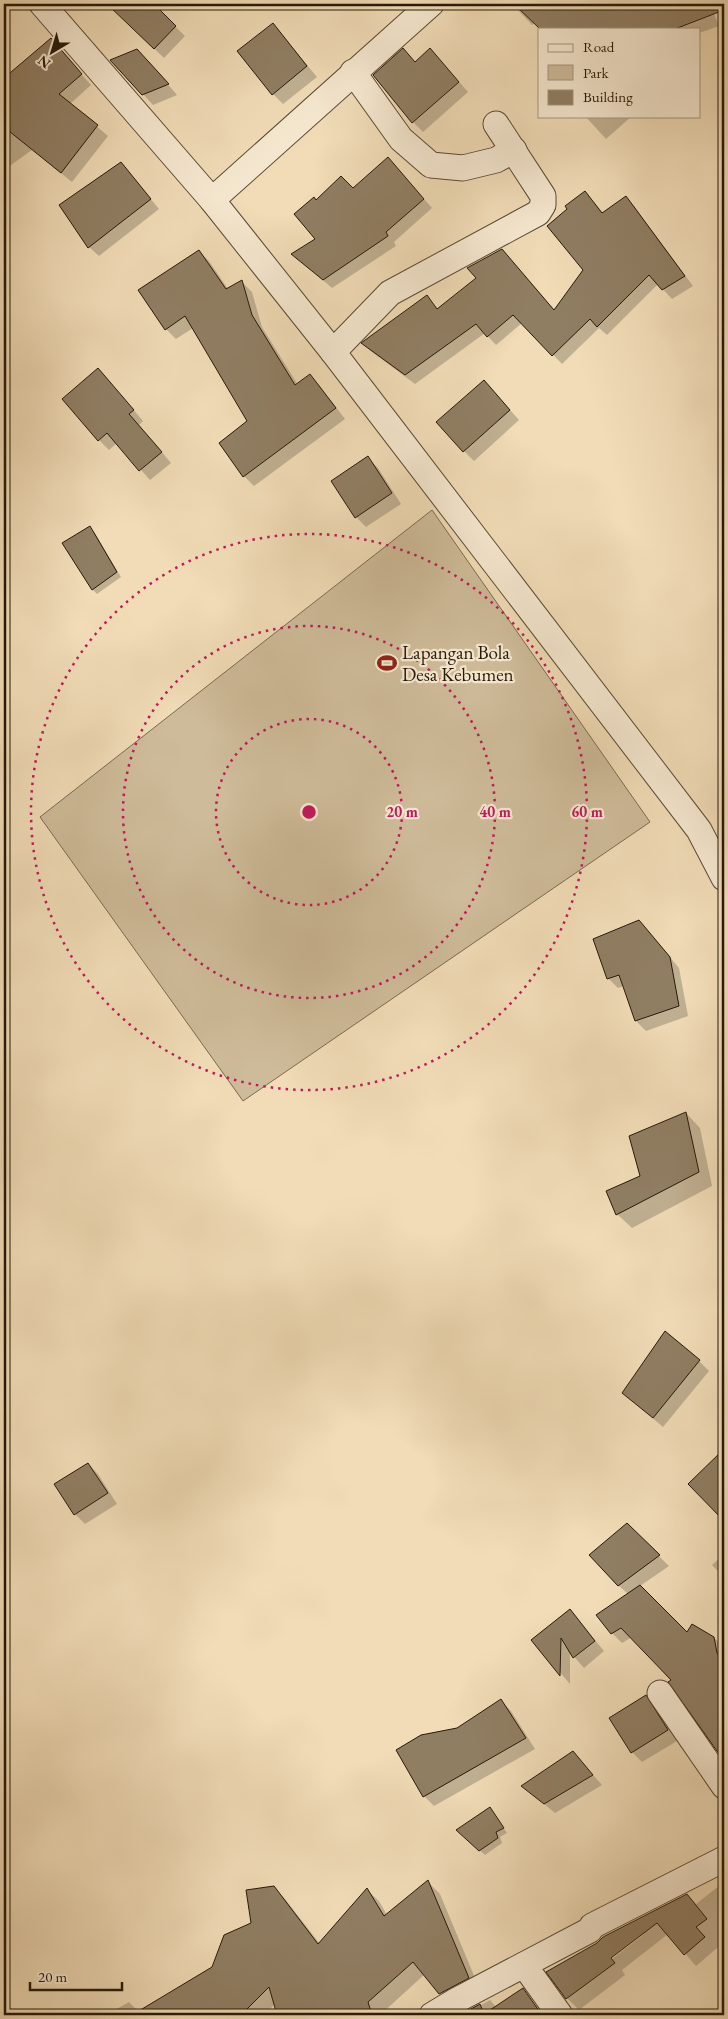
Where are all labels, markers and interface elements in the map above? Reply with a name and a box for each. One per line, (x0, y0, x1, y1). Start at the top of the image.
north arrow (28, 28, 78, 78)
legend (538, 28, 700, 118)
text: Road (583, 37, 615, 56)
text: N (33, 51, 54, 73)
text: Park (583, 63, 610, 82)
text: Building (583, 87, 633, 106)
place label: Lapangan Bola Desa Kebumen (402, 640, 514, 687)
sports icon: Lapangan Bola Desa Kebumen (376, 652, 398, 674)
text: 20 m (386, 802, 418, 821)
text: 40 m (479, 802, 511, 821)
text: 60 m (571, 802, 603, 821)
centre of rings (300, 803, 318, 821)
scale bar (30, 1959, 122, 1991)
text: 20 m (38, 1967, 67, 1986)

